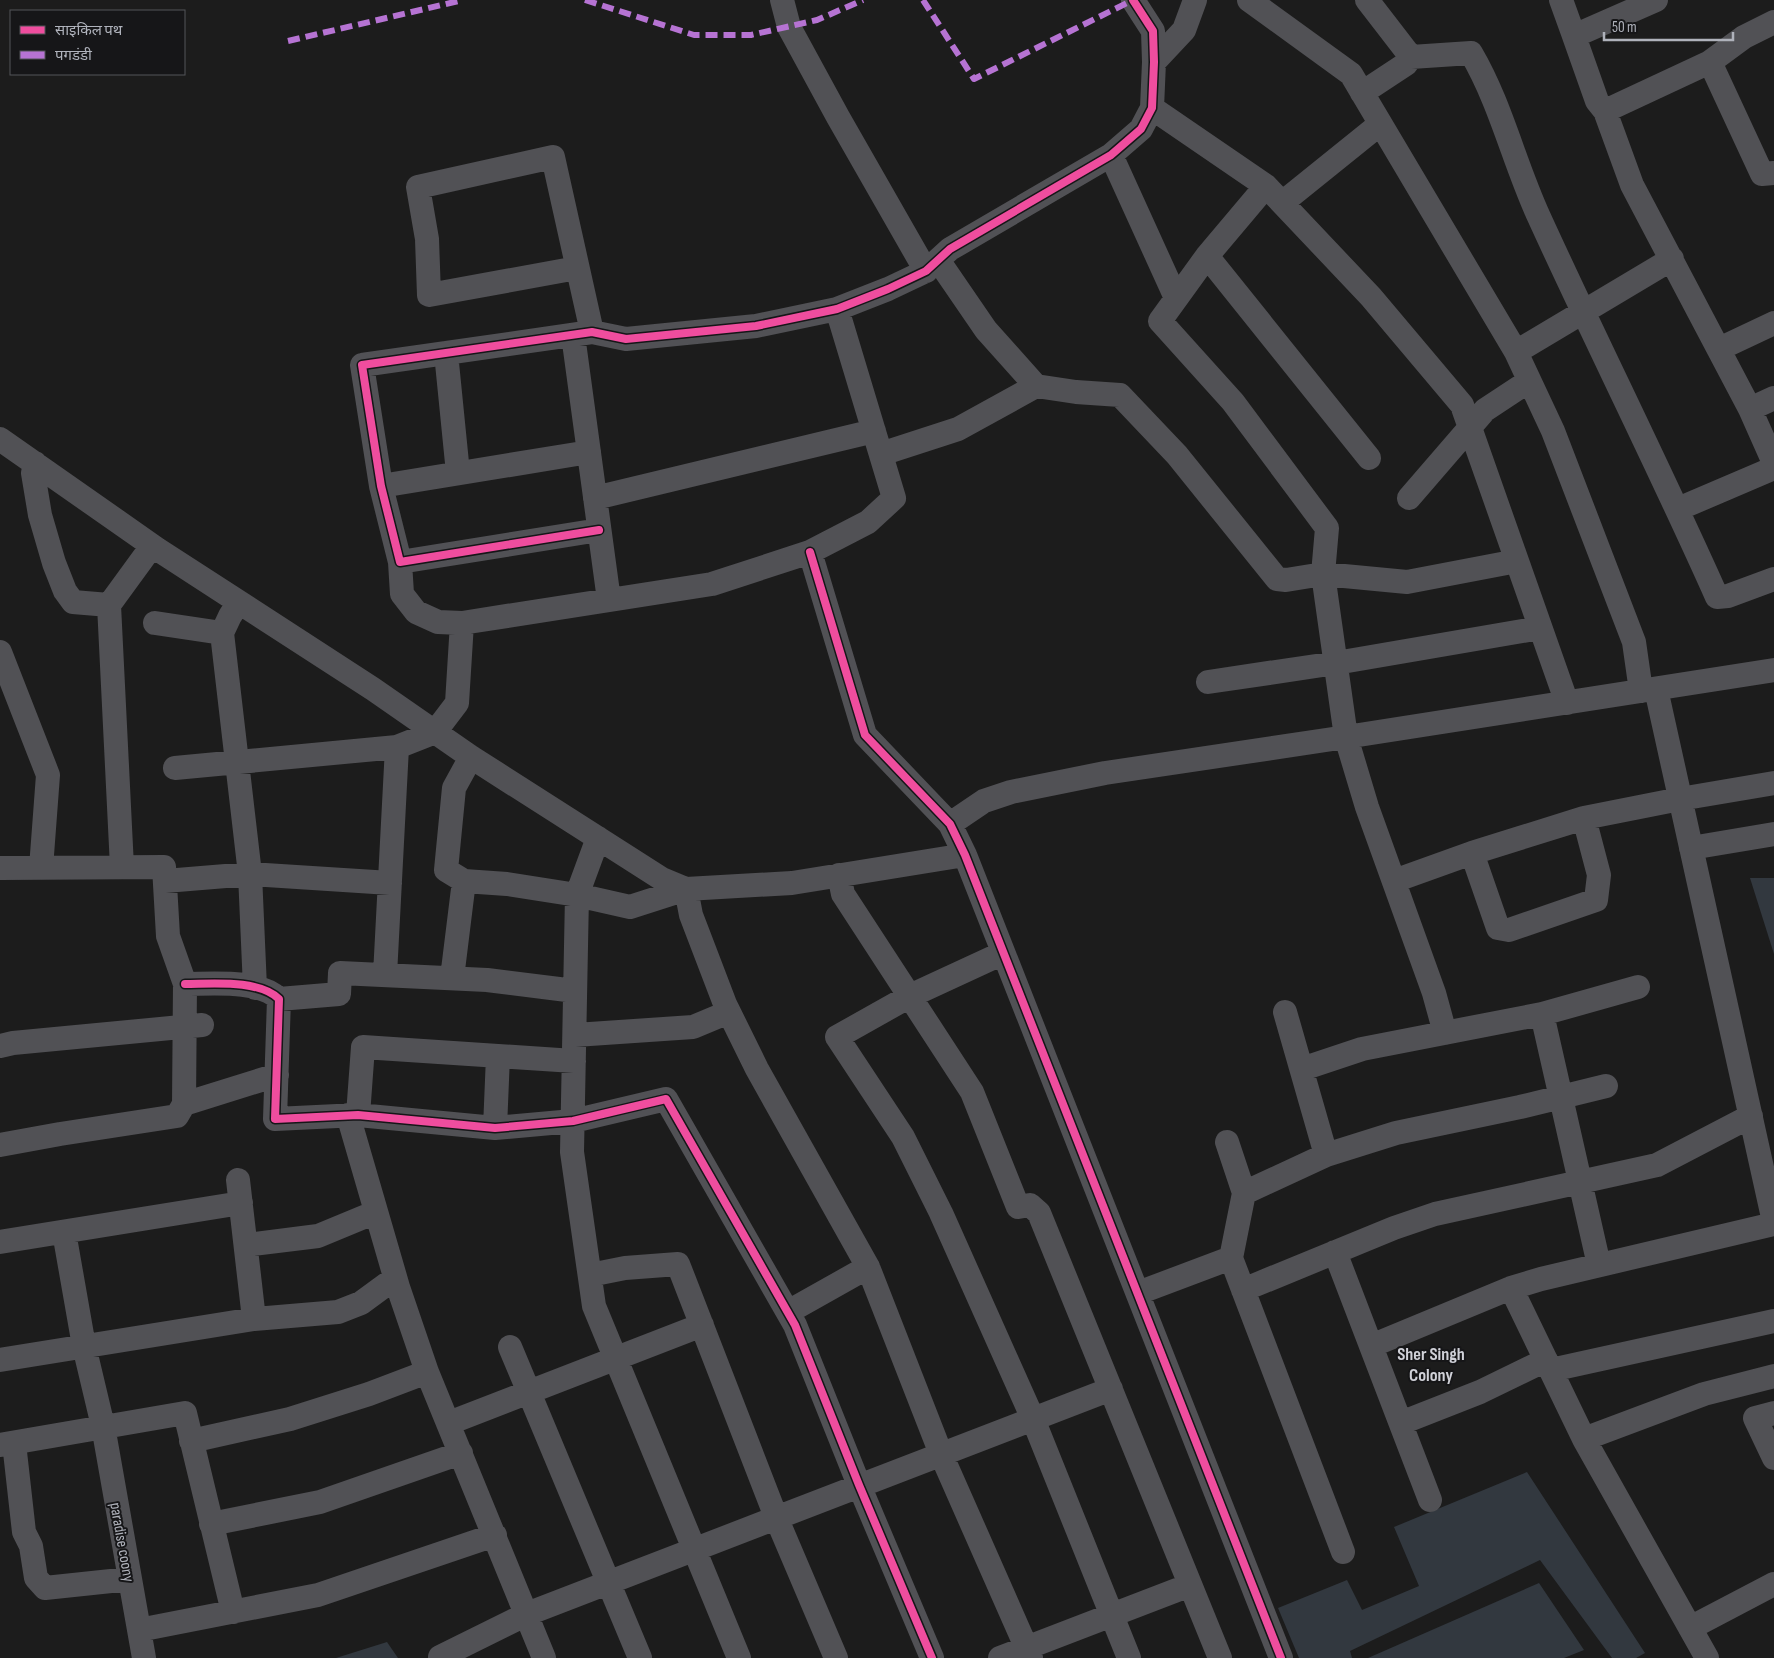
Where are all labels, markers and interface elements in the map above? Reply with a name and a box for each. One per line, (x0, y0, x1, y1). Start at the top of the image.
legend (10, 10, 185, 75)
scale bar (1604, 10, 1733, 42)
text: 50 m (1612, 18, 1637, 37)
text: साइकिल पथ (55, 21, 123, 40)
text: पगडंडी (55, 46, 93, 65)
district label: Sher Singh Colony (1397, 1344, 1465, 1386)
street label: paradise coony (105, 1501, 138, 1583)

